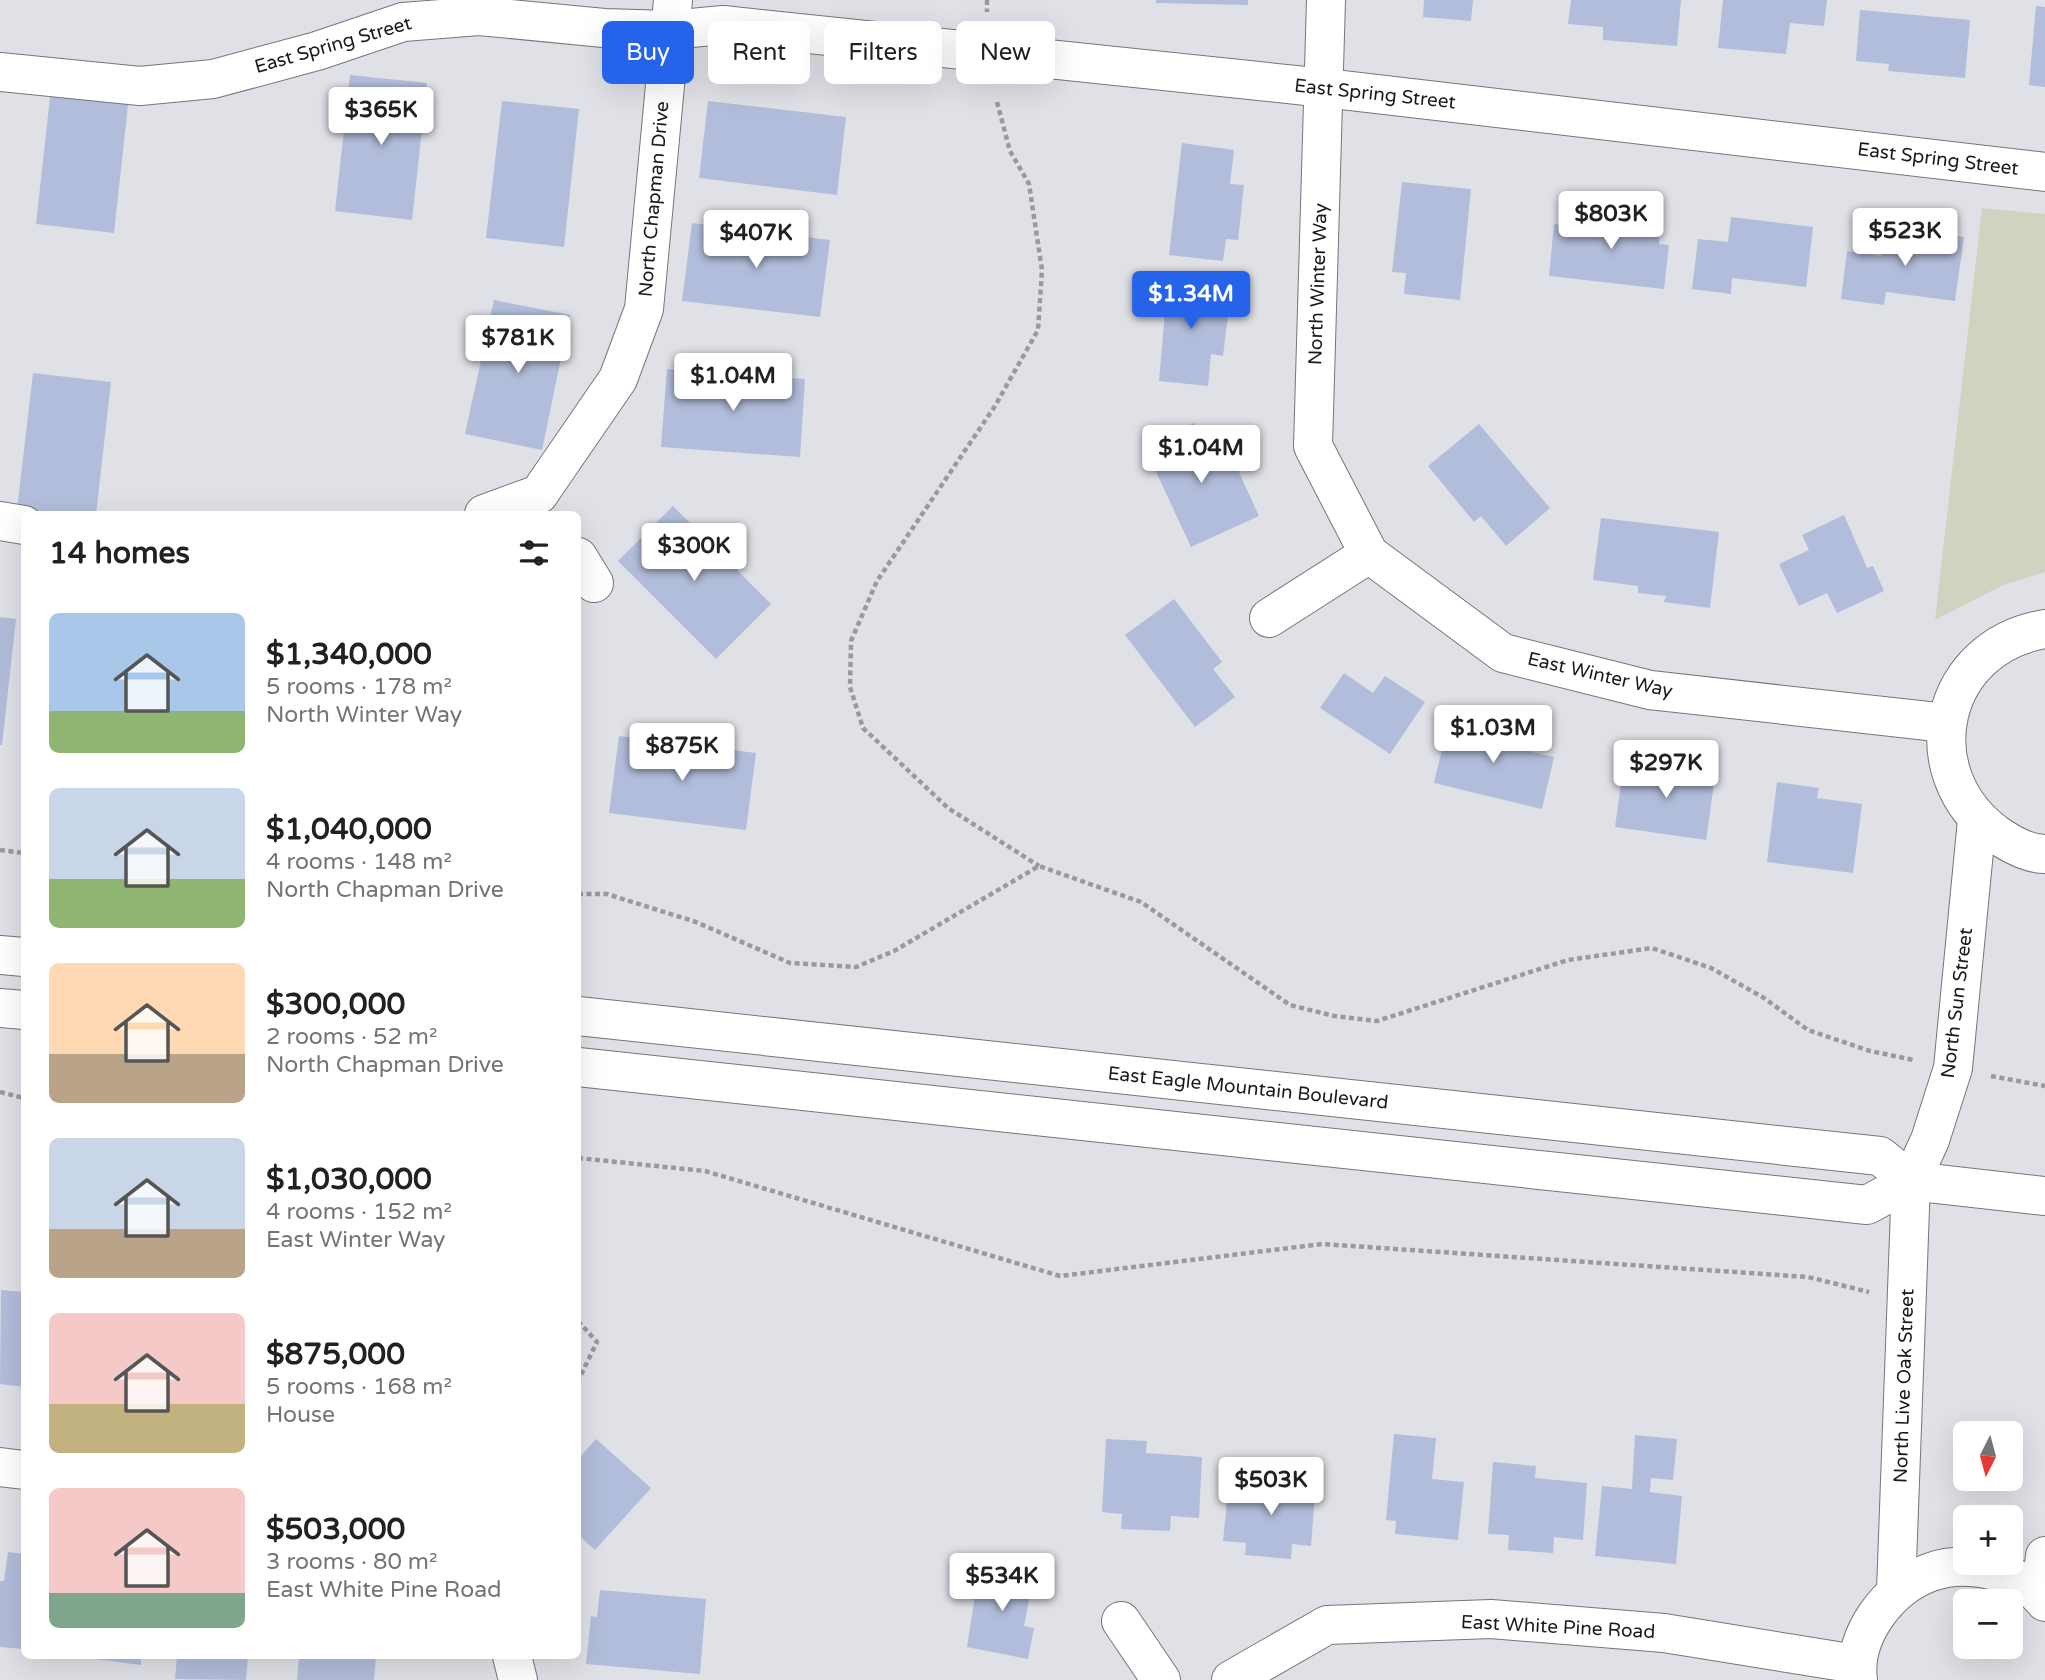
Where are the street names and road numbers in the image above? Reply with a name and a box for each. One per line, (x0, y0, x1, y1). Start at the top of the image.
street label: East Spring Street (252, 12, 414, 78)
street label: East Spring Street (1293, 75, 1457, 113)
street label: North Chapman Drive (634, 100, 674, 298)
street label: East Spring Street (1856, 138, 2020, 180)
street label: North Winter Way (1304, 203, 1332, 365)
street label: East Winter Way (1525, 648, 1675, 702)
street label: North Sun Street (1937, 926, 1977, 1080)
street label: East Eagle Mountain Boulevard (1107, 1062, 1389, 1114)
street label: North Live Oak Street (1890, 1288, 1918, 1484)
street label: East White Pine Road (1460, 1611, 1656, 1643)

